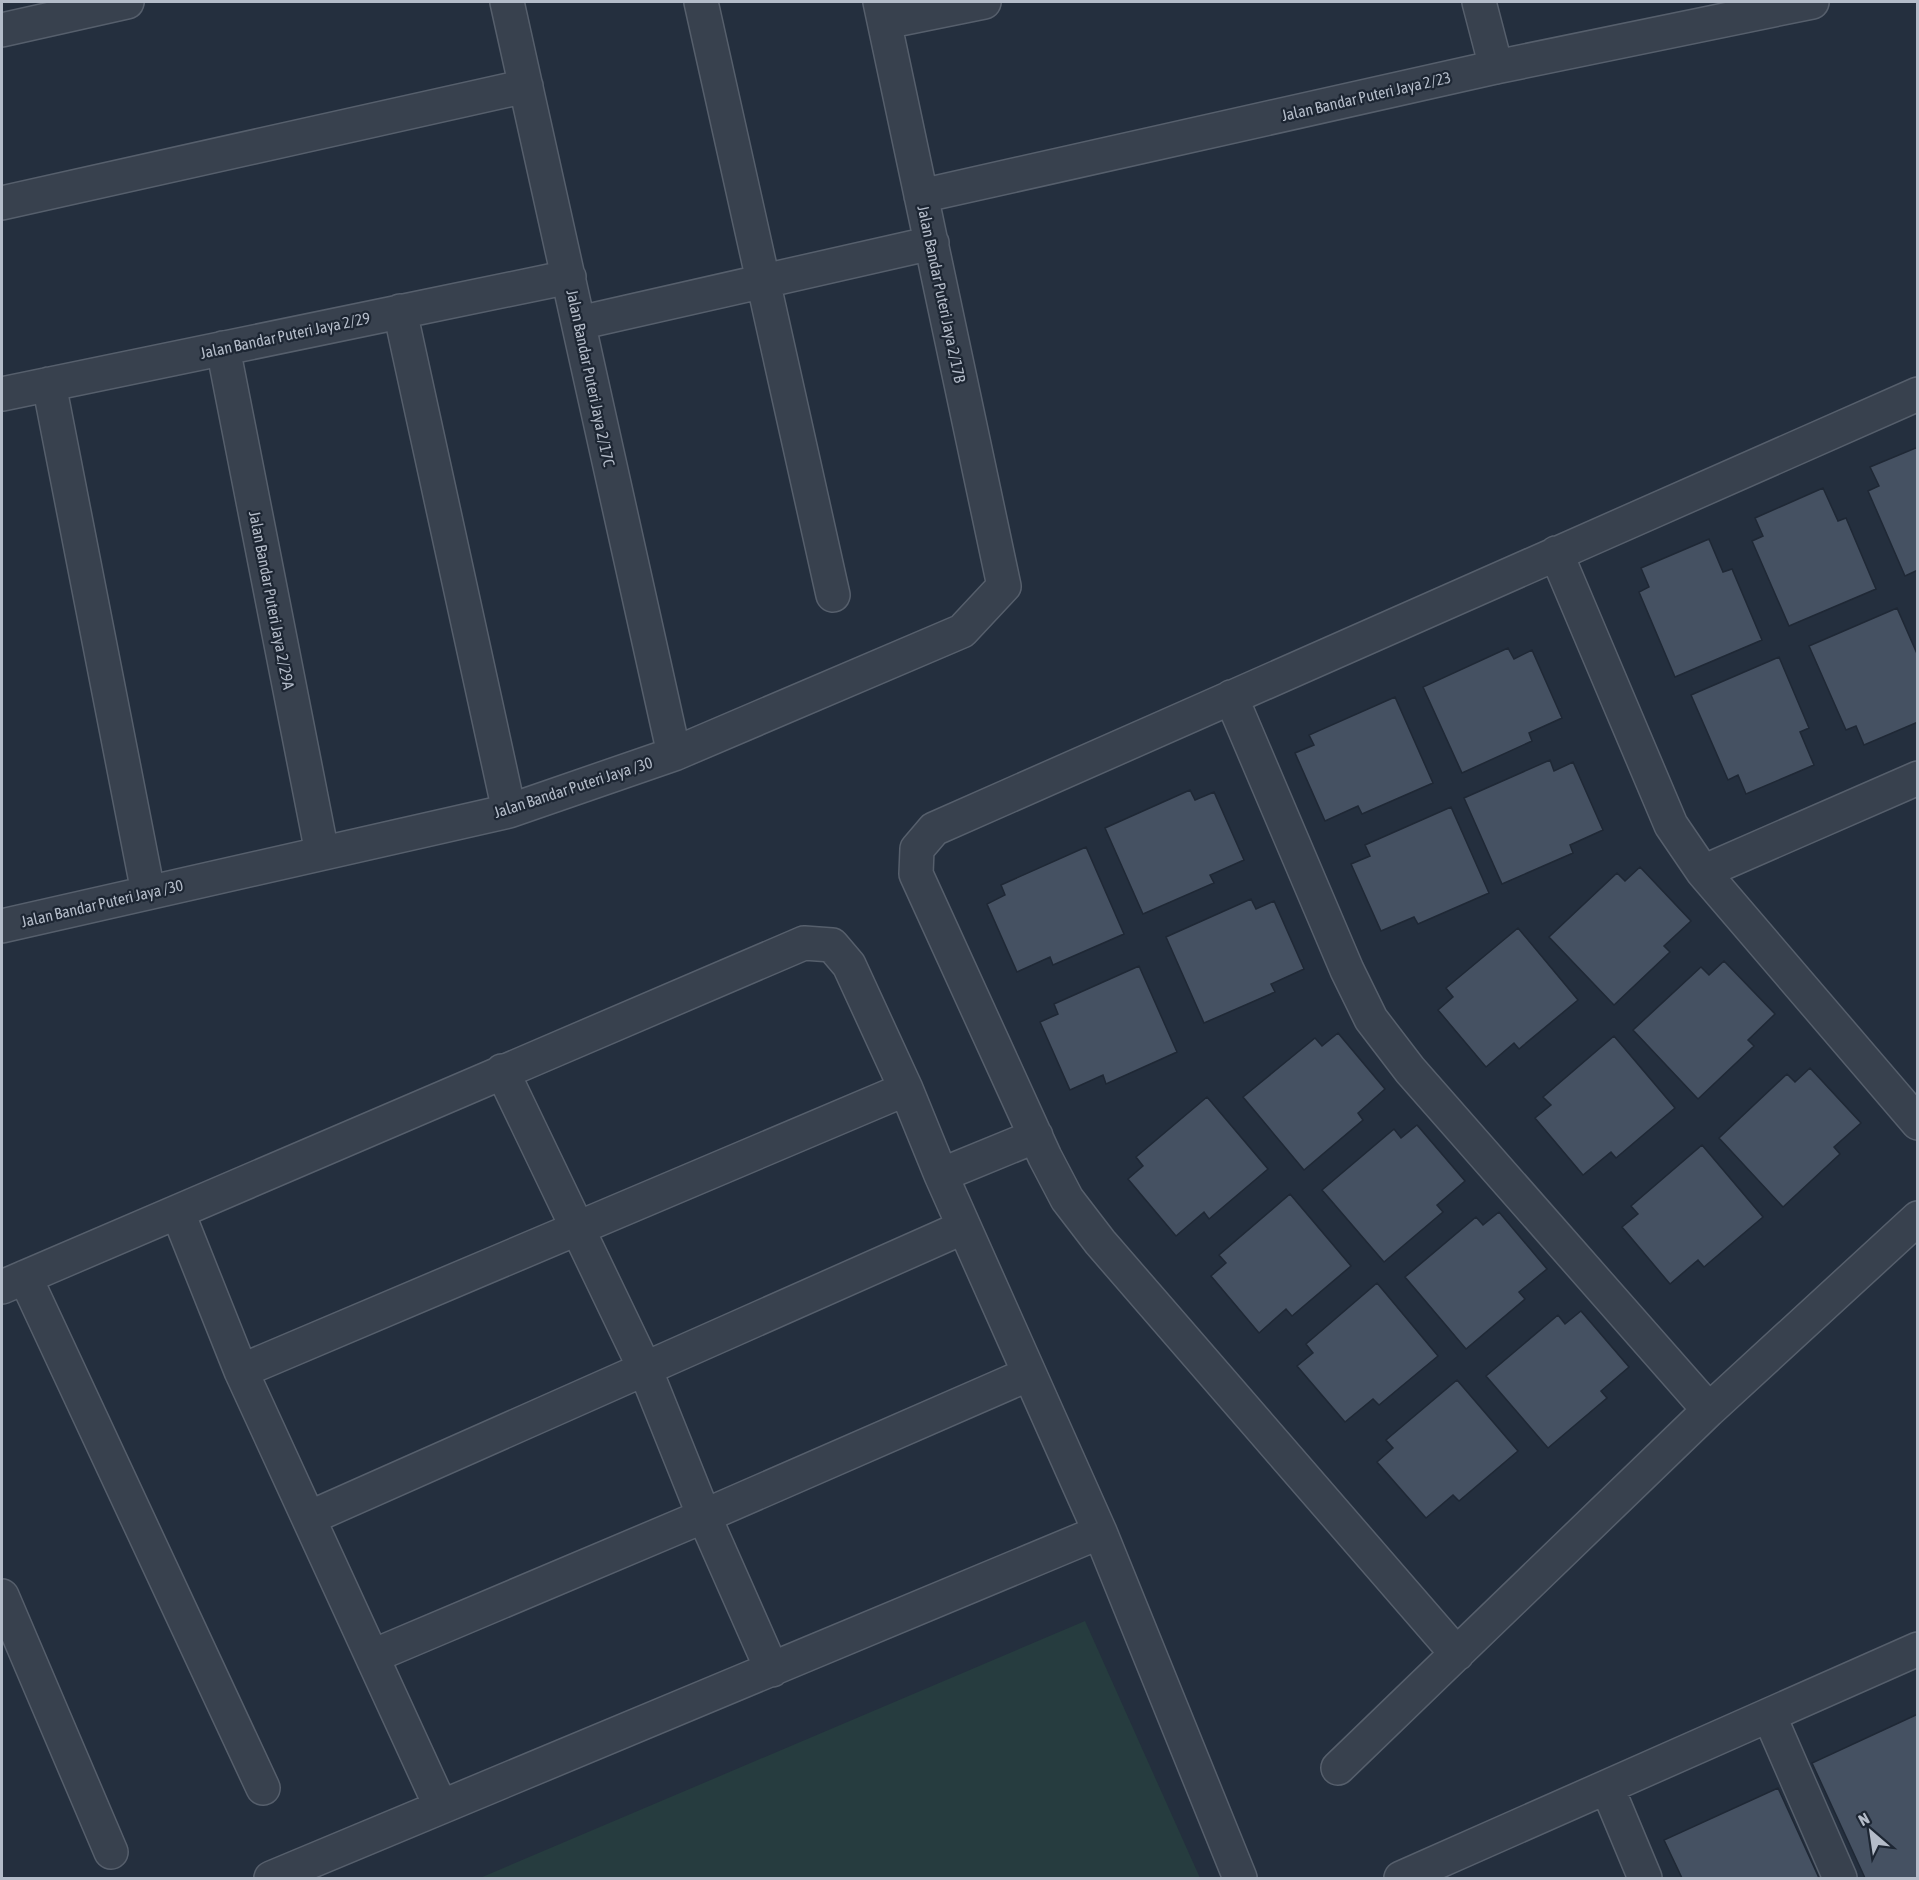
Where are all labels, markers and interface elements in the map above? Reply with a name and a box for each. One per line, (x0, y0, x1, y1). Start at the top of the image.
street label: Jalan Bandar Puteri Jaya 2/23 (1280, 68, 1453, 125)
street label: Jalan Bandar Puteri Jaya 2/17B (913, 204, 970, 385)
street label: Jalan Bandar Puteri Jaya 2/17C (562, 288, 619, 468)
street label: Jalan Bandar Puteri Jaya 2/29 (198, 308, 372, 363)
street label: Jalan Bandar Puteri Jaya 2/29A (245, 509, 298, 691)
street label: Jalan Bandar Puteri Jaya /30 (491, 753, 655, 822)
street label: Jalan Bandar Puteri Jaya /30 (19, 876, 185, 931)
north arrow (1841, 1802, 1901, 1862)
text: N (1855, 1809, 1872, 1829)

